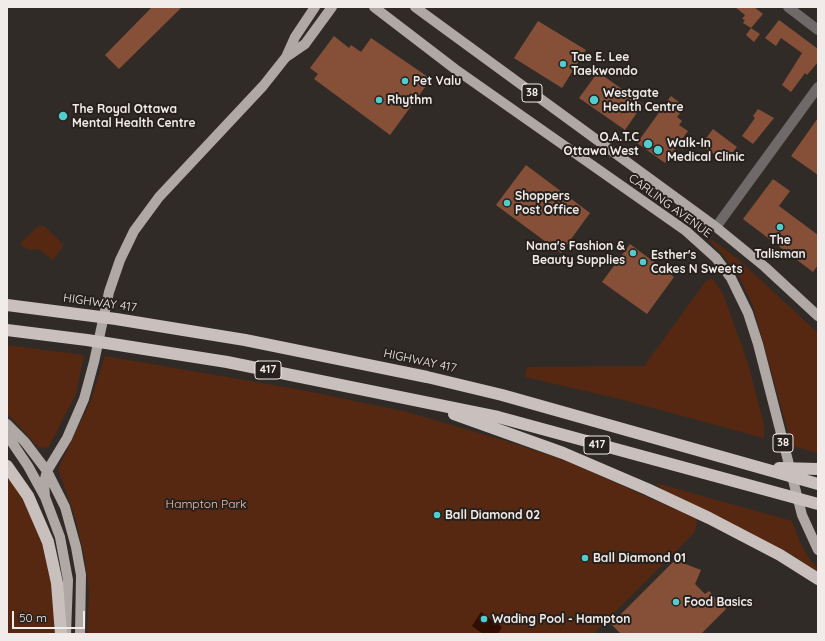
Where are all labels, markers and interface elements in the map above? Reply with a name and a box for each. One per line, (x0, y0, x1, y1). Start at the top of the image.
place label: Tae E. Lee Taekwondo (571, 50, 638, 78)
marker: Tae E. Lee Taekwondo (558, 59, 568, 69)
place label: Pet Valu (413, 74, 461, 88)
marker: Pet Valu (400, 76, 410, 86)
road number: 38 (522, 84, 542, 102)
place label: Westgate Health Centre (603, 86, 683, 114)
place label: Rhythm (387, 93, 432, 107)
marker: Westgate Health Centre (588, 94, 600, 106)
marker: Rhythm (374, 95, 384, 105)
place label: The Royal Ottawa Mental Health Centre (72, 102, 196, 130)
marker: The Royal Ottawa Mental Health Centre (57, 110, 69, 122)
place label: O.A.T.C Ottawa West (564, 130, 639, 158)
place label: Walk-In Medical Clinic (667, 136, 744, 164)
marker: O.A.T.C Ottawa West (642, 138, 654, 150)
marker: Walk-In Medical Clinic (652, 144, 664, 156)
street label: CARLING AVENUE (626, 171, 714, 241)
place label: Shoppers Post Office (515, 189, 579, 217)
marker: Shoppers Post Office (502, 198, 512, 208)
marker: The Talisman (775, 222, 785, 232)
place label: The Talisman (754, 233, 806, 261)
place label: Nana's Fashion & Beauty Supplies (526, 239, 625, 267)
marker: Nana's Fashion & Beauty Supplies (628, 248, 638, 258)
place label: Esther's Cakes N Sweets (651, 248, 742, 276)
marker: Esther's Cakes N Sweets (638, 257, 648, 267)
street label: HIGHWAY 417 (62, 291, 138, 315)
street label: HIGHWAY 417 (382, 346, 458, 376)
road number: 417 (255, 361, 281, 379)
road number: 38 (773, 434, 793, 452)
road number: 417 (584, 436, 610, 454)
park label: Hampton Park (166, 497, 246, 511)
place label: Ball Diamond 02 (445, 508, 540, 522)
marker: Ball Diamond 02 (432, 510, 442, 520)
place label: Ball Diamond 01 (593, 551, 686, 565)
marker: Ball Diamond 01 (580, 553, 590, 563)
place label: Food Basics (684, 595, 752, 609)
marker: Food Basics (671, 597, 681, 607)
scale bar (14, 603, 87, 629)
text: 50 m (19, 610, 47, 625)
place label: Wading Pool - Hampton (492, 612, 630, 626)
marker: Wading Pool - Hampton (479, 614, 489, 624)

